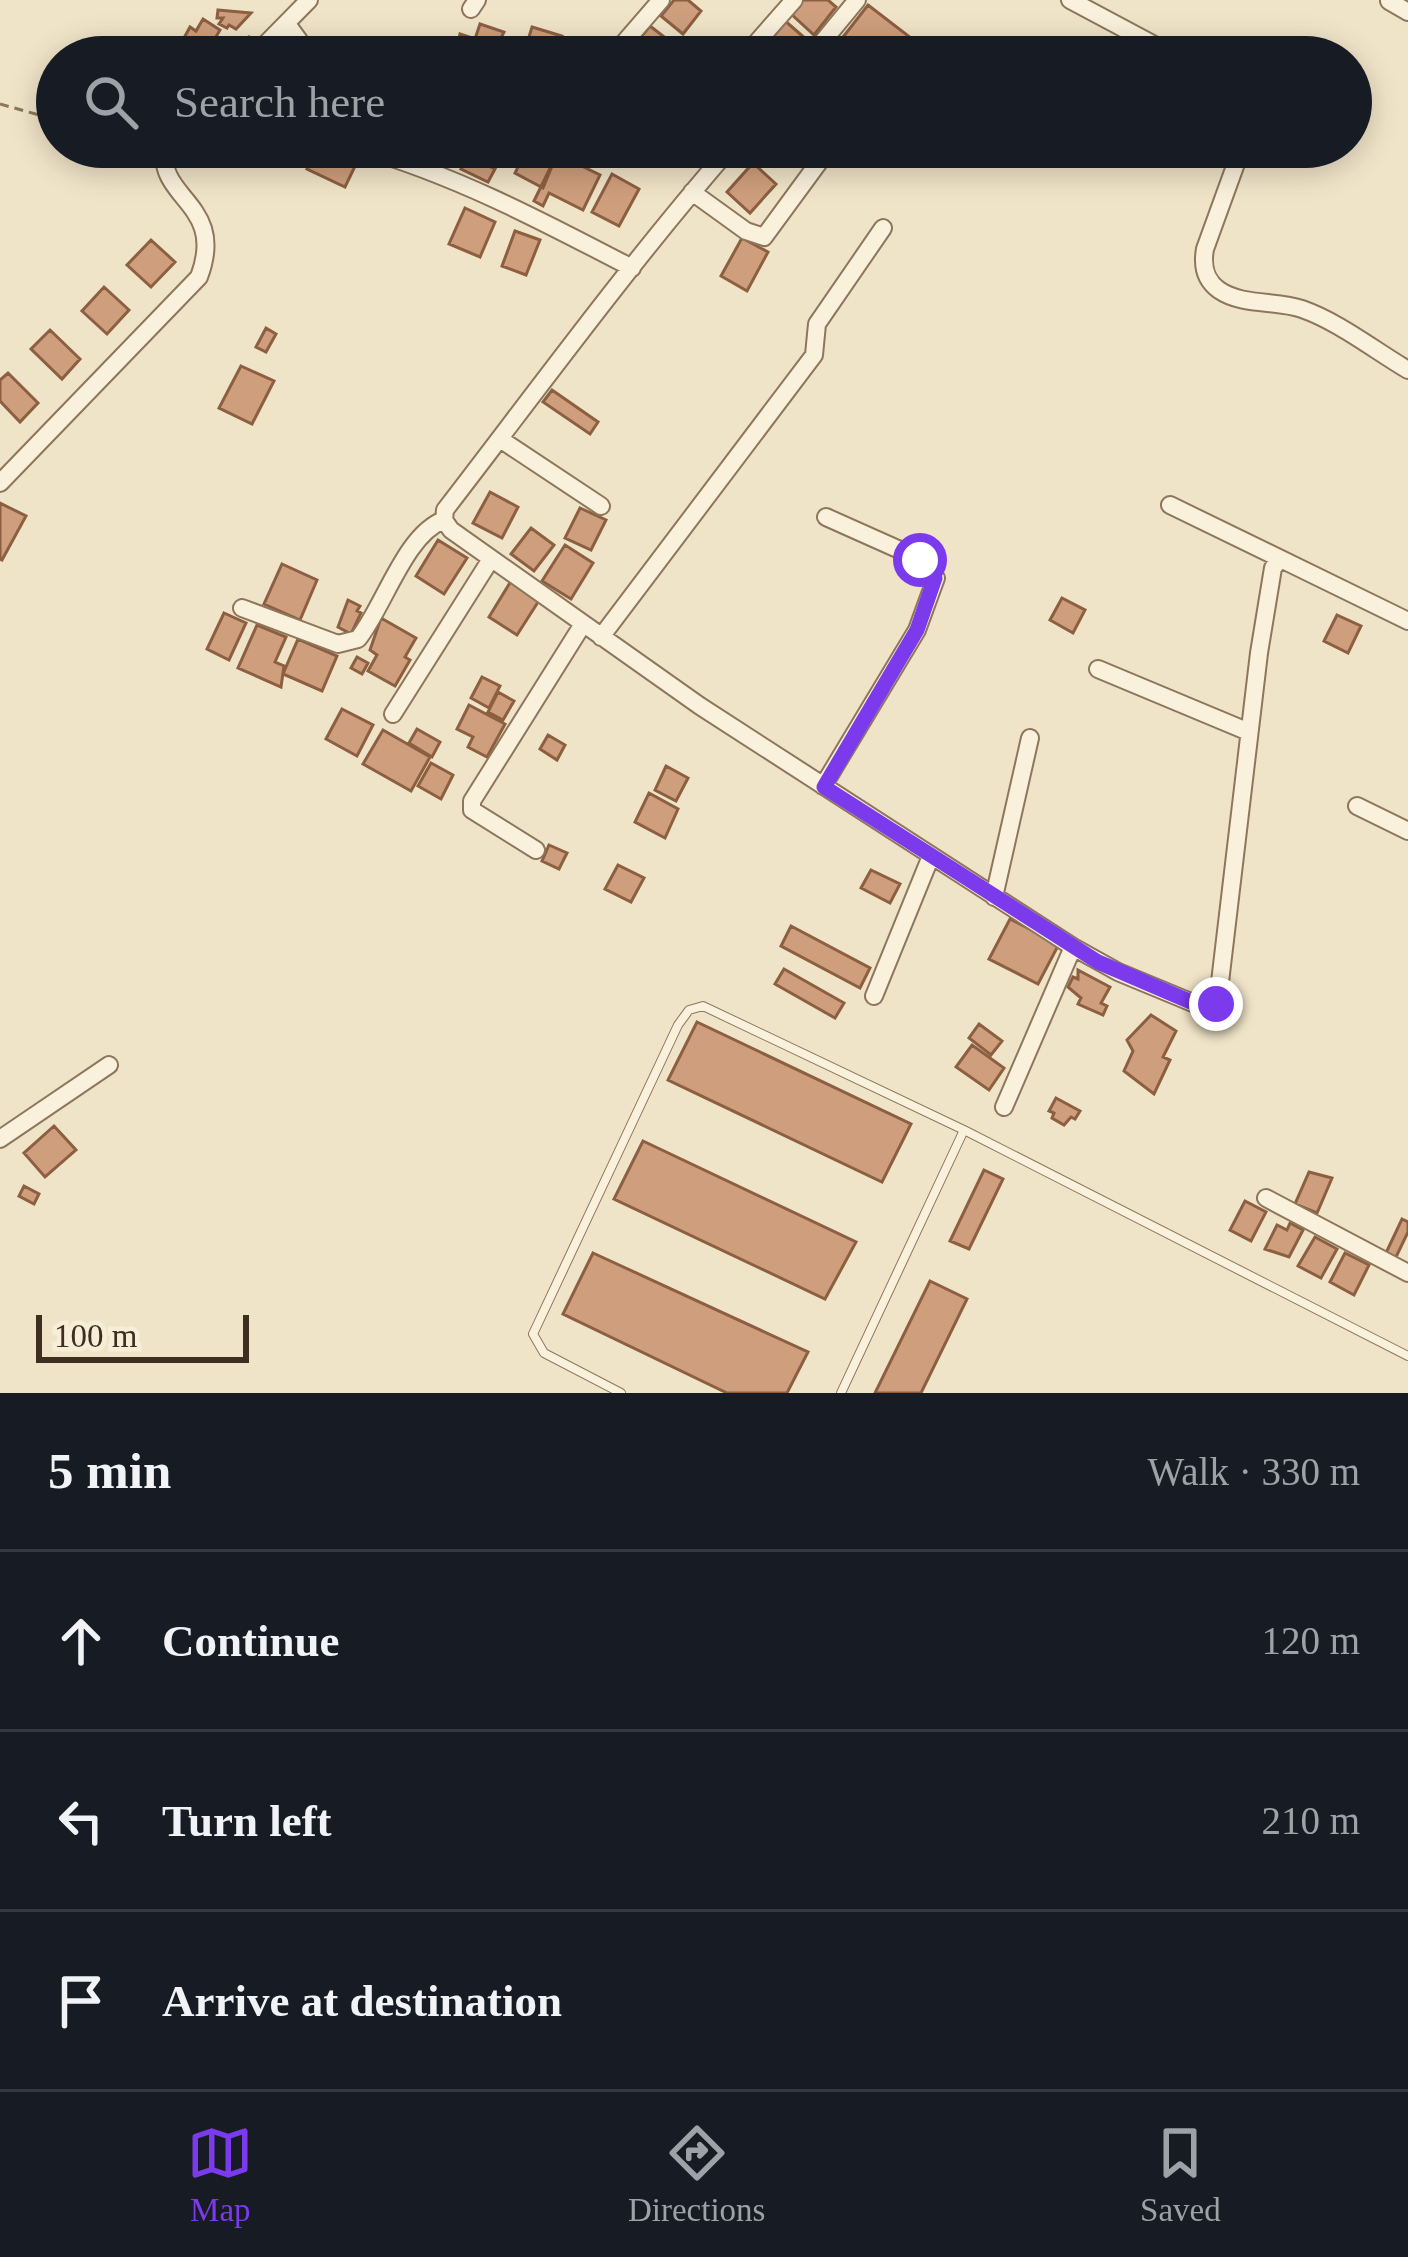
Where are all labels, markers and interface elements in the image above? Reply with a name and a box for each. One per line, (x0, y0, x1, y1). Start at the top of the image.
search box (36, 36, 1372, 168)
icon: search (78, 69, 144, 135)
text: Search here (174, 77, 385, 127)
route start (893, 533, 947, 587)
route end (1189, 977, 1243, 1031)
scale bar (36, 1309, 249, 1362)
text: 100 m (54, 1318, 137, 1354)
text: 5 min (48, 1443, 171, 1499)
text: Walk · 330 m (1148, 1450, 1360, 1493)
icon: ahead (48, 1608, 114, 1674)
text: Continue (162, 1616, 340, 1666)
text: 120 m (1261, 1619, 1360, 1662)
icon: left (48, 1788, 114, 1854)
text: Turn left (162, 1796, 332, 1846)
text: 210 m (1261, 1799, 1360, 1842)
icon: arrive (48, 1968, 114, 2034)
text: Arrive at destination (162, 1976, 562, 2026)
tab: Map (187, 2120, 253, 2229)
tab: Directions (628, 2120, 765, 2229)
tab: Saved (1140, 2120, 1221, 2229)

